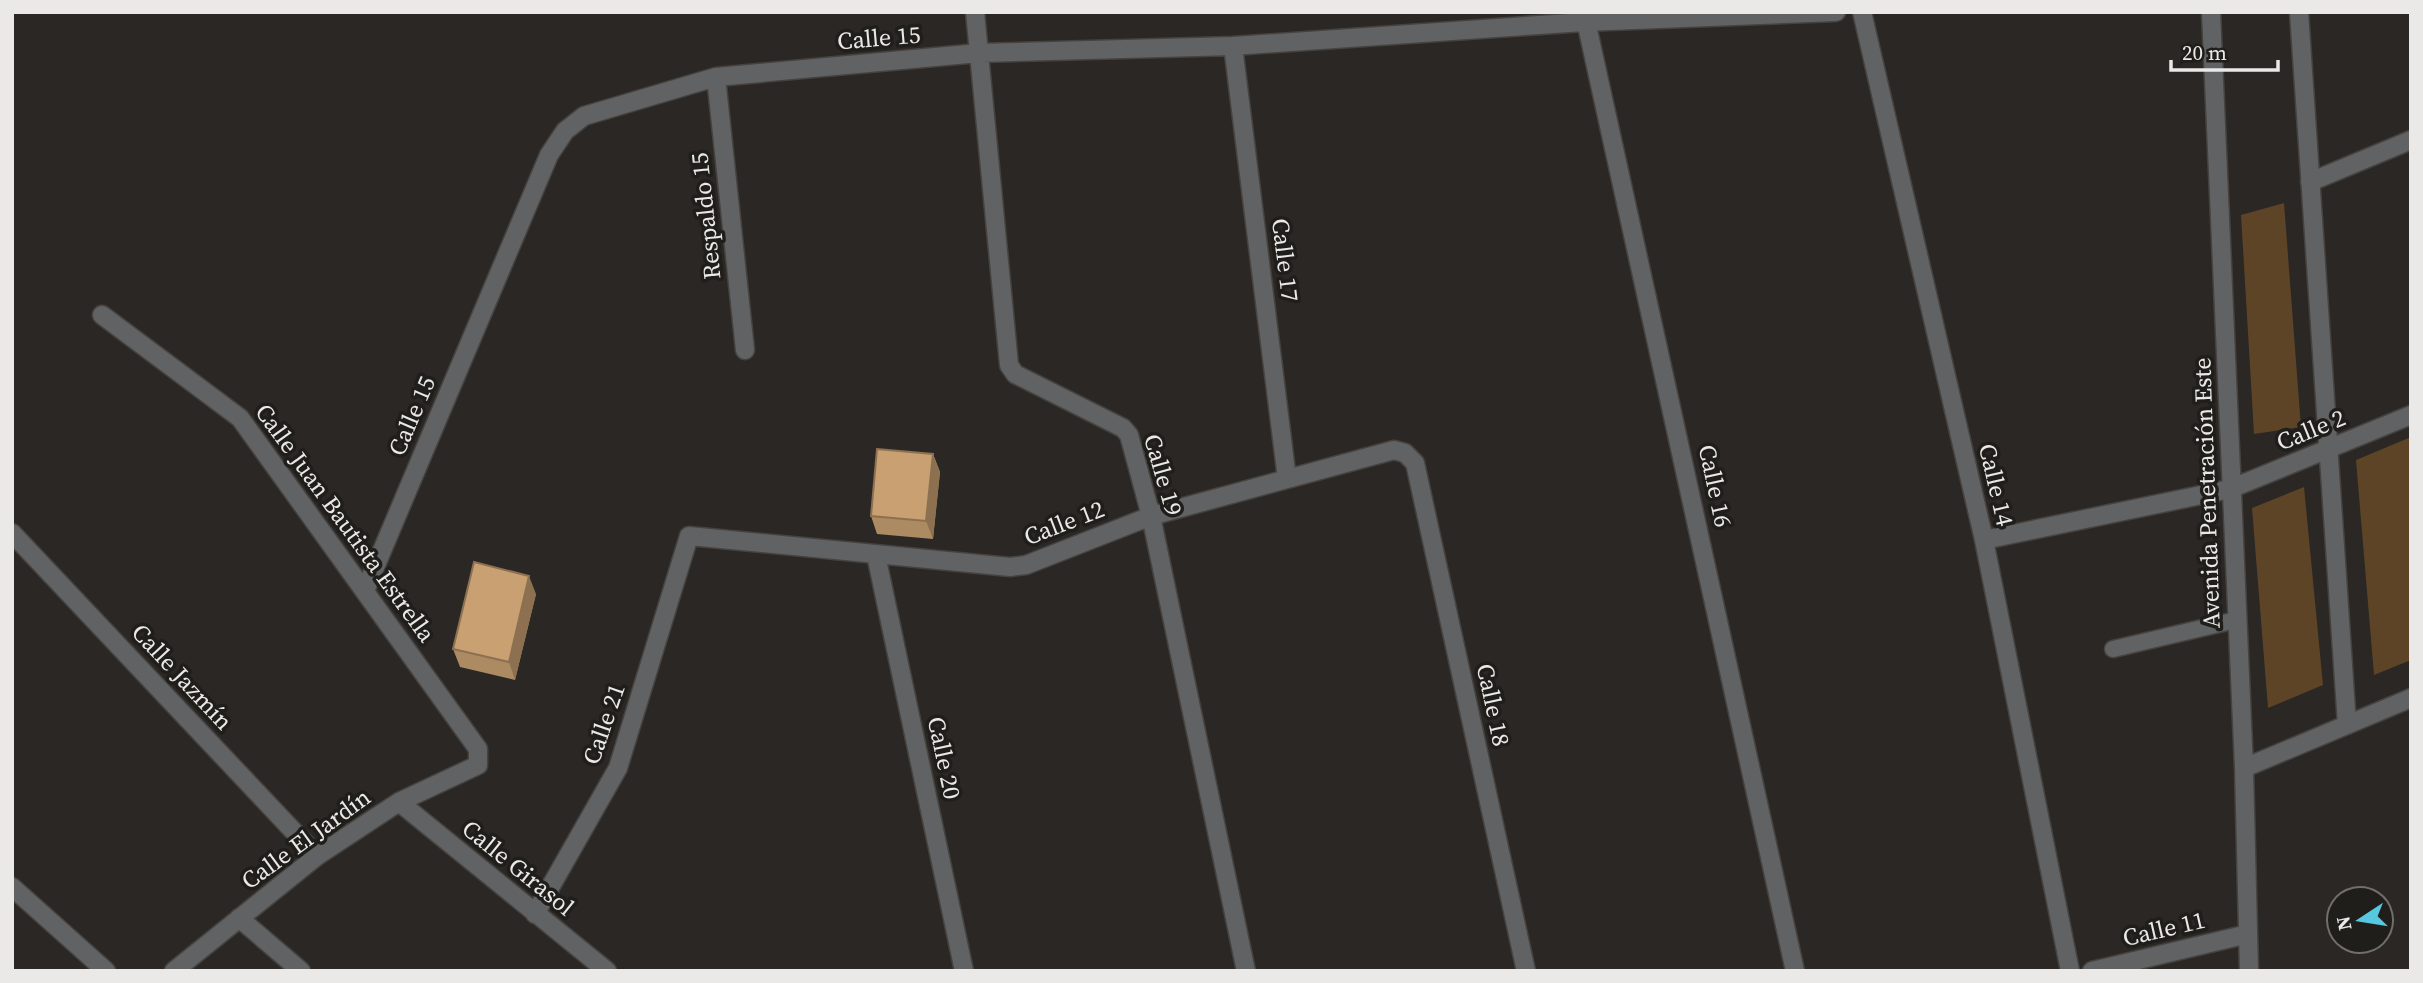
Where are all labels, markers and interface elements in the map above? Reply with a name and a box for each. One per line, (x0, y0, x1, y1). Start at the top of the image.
street label: Calle 15 (836, 17, 922, 58)
scale bar (2171, 28, 2278, 72)
text: 20 m (2182, 38, 2227, 67)
street label: Respaldo 15 (682, 151, 729, 281)
street label: Calle 17 (1264, 216, 1307, 303)
street label: Avenida Penetración Este (2185, 357, 2228, 629)
street label: Calle 15 (380, 371, 443, 461)
street label: Calle Juan Bautista Estrella (248, 397, 444, 649)
street label: Calle 2 (2271, 401, 2350, 458)
street label: Calle 19 (1136, 430, 1191, 520)
street label: Calle 14 (1971, 440, 2022, 529)
street label: Calle 16 (1691, 442, 1740, 530)
street label: Calle 12 (1019, 492, 1109, 553)
street label: Calle Jazmín (124, 616, 240, 737)
street label: Calle 18 (1469, 661, 1518, 749)
street label: Calle 21 (574, 679, 633, 769)
street label: Calle 20 (920, 714, 969, 802)
street label: Calle El Jardín (234, 780, 377, 897)
street label: Calle Girasol (455, 812, 581, 923)
north arrow (2325, 885, 2395, 955)
street label: Calle 11 (2119, 903, 2208, 954)
text: N (2329, 914, 2358, 933)

